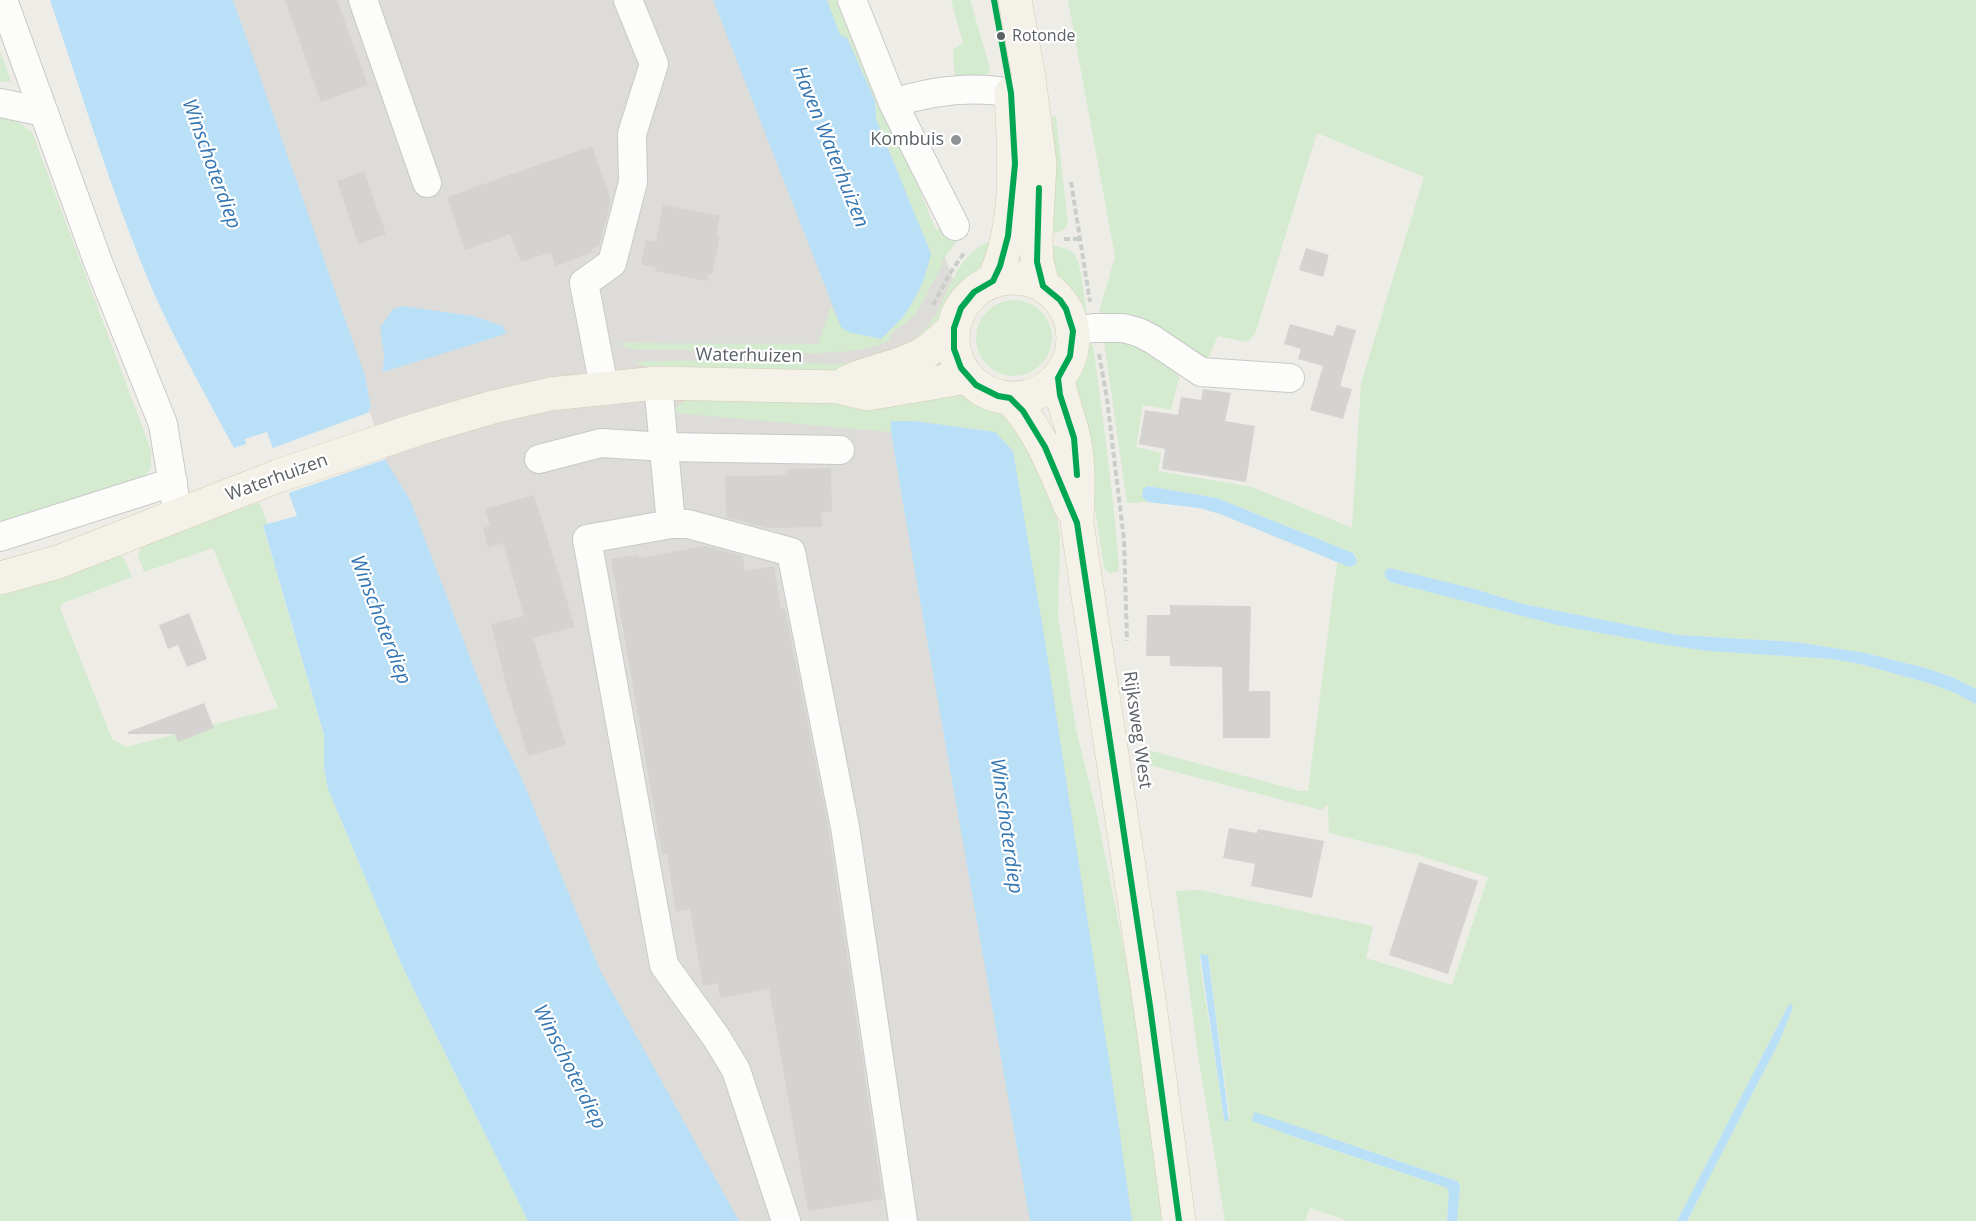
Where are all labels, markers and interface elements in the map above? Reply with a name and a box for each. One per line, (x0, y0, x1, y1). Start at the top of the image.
place label: Rotonde (1012, 26, 1075, 46)
marker: Rotonde (995, 30, 1007, 42)
water label: Haven Waterhuizen (787, 63, 873, 231)
water label: Winschoterdiep (176, 96, 246, 232)
place label: Kombuis (870, 129, 944, 151)
marker: Kombuis (949, 133, 963, 147)
street label: Waterhuizen (695, 344, 803, 368)
street label: Waterhuizen (223, 450, 331, 506)
water label: Winschoterdiep (344, 552, 416, 688)
street label: Rijksweg West (1118, 670, 1156, 790)
water label: Winschoterdiep (985, 757, 1027, 895)
water label: Winschoterdiep (527, 1001, 611, 1133)

